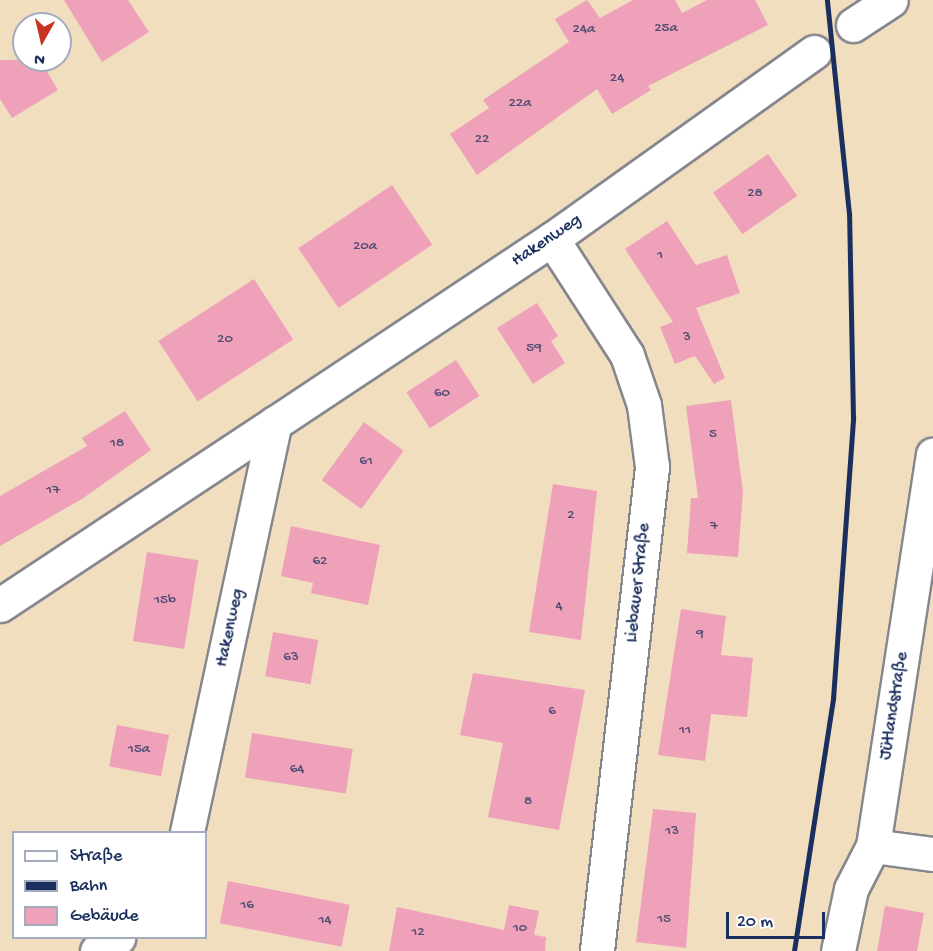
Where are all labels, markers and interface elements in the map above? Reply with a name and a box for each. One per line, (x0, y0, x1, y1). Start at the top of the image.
north arrow (12, 12, 72, 72)
house number: 25a (654, 20, 678, 38)
house number: 24a (573, 21, 595, 39)
text: N (33, 48, 46, 68)
house number: 24 (610, 70, 624, 88)
house number: 22a (508, 95, 532, 113)
house number: 22 (475, 131, 489, 149)
house number: 28 (747, 185, 763, 203)
street label: Hakenweg (508, 210, 586, 272)
house number: 20a (353, 238, 377, 256)
house number: 1 (657, 247, 663, 265)
house number: 3 (683, 329, 691, 347)
house number: 20 (217, 331, 233, 349)
house number: 59 (526, 340, 542, 358)
house number: 60 (434, 385, 450, 403)
house number: 5 (709, 426, 717, 444)
house number: 18 (110, 435, 124, 453)
house number: 61 (359, 453, 373, 471)
house number: 17 (46, 482, 60, 500)
house number: 2 (567, 507, 575, 525)
house number: 7 (710, 518, 718, 536)
street label: Liebauer Straße (622, 522, 656, 644)
house number: 62 (313, 553, 327, 571)
street label: Hakenweg (212, 587, 250, 669)
house number: 15b (154, 592, 176, 610)
house number: 4 (555, 598, 563, 616)
house number: 9 (696, 626, 704, 644)
house number: 63 (283, 649, 299, 667)
street label: Jütlandstraße (876, 651, 914, 761)
house number: 6 (548, 703, 556, 721)
house number: 11 (679, 722, 691, 740)
house number: 15a (128, 741, 150, 759)
house number: 64 (290, 761, 304, 779)
house number: 8 (524, 793, 532, 811)
house number: 13 (665, 823, 679, 841)
legend (12, 831, 207, 939)
text: Straße (70, 846, 122, 867)
text: Bahn (70, 876, 107, 897)
house number: 16 (240, 897, 254, 915)
scale bar (729, 900, 828, 938)
text: Gebäude (70, 906, 138, 927)
house number: 15 (657, 911, 671, 929)
house number: 14 (318, 912, 332, 930)
text: 20 m (737, 912, 773, 933)
house number: 10 (513, 920, 527, 938)
house number: 12 (411, 924, 425, 942)

